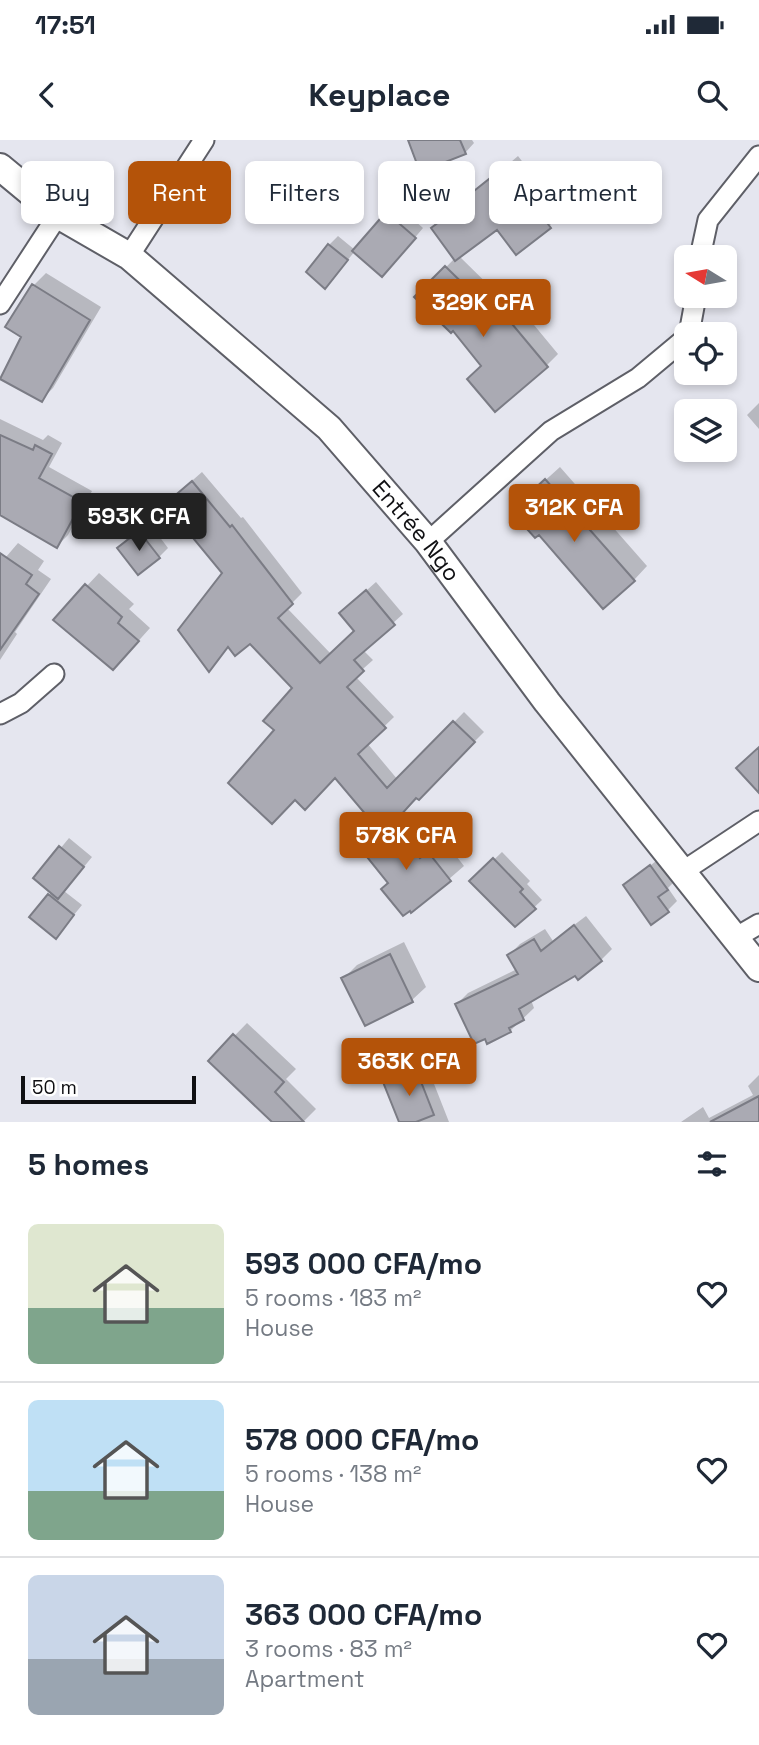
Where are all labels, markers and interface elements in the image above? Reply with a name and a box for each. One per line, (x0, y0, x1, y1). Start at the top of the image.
text: 17:51 (35, 8, 96, 42)
text: Keyplace (308, 75, 451, 115)
icon: back (28, 76, 66, 114)
icon: search (693, 76, 731, 114)
chip: Buy (21, 161, 114, 224)
chip: Rent (128, 161, 231, 224)
chip: Filters (245, 161, 364, 224)
chip: New (378, 161, 475, 224)
chip: Apartment (489, 161, 662, 224)
north arrow (674, 245, 737, 308)
map controls (674, 245, 737, 462)
pin: 329K CFA (411, 280, 555, 339)
text: 329K CFA (432, 287, 534, 317)
button: locate (674, 322, 737, 385)
button: layers (674, 399, 737, 462)
street label: Entrée Ngo (366, 474, 467, 587)
pin: 312K CFA (502, 484, 646, 544)
text: 312K CFA (525, 492, 623, 522)
pin: 593K CFA (67, 494, 211, 553)
text: 593K CFA (88, 501, 190, 531)
pin: 578K CFA (334, 812, 478, 872)
text: 578K CFA (356, 820, 456, 850)
pin: 363K CFA (337, 1038, 481, 1098)
text: 363K CFA (357, 1046, 461, 1076)
scale bar (21, 1073, 196, 1105)
text: 50 m (32, 1075, 77, 1100)
text: 5 homes (28, 1145, 149, 1184)
icon: filters (693, 1145, 731, 1183)
text: 593 000 CFA/mo (245, 1244, 482, 1283)
icon: home (84, 1252, 168, 1336)
icon: heart (693, 1275, 731, 1313)
text: 5 rooms · 183 m² (245, 1283, 421, 1313)
text: House (245, 1313, 314, 1343)
text: 578 000 CFA/mo (245, 1420, 479, 1459)
icon: home (84, 1428, 168, 1512)
icon: heart (693, 1451, 731, 1489)
text: 5 rooms · 138 m² (245, 1459, 421, 1489)
text: House (245, 1489, 314, 1519)
text: 363 000 CFA/mo (245, 1595, 482, 1634)
icon: home (84, 1603, 168, 1687)
icon: heart (693, 1626, 731, 1664)
text: 3 rooms · 83 m² (245, 1634, 412, 1664)
text: Apartment (245, 1664, 365, 1694)

